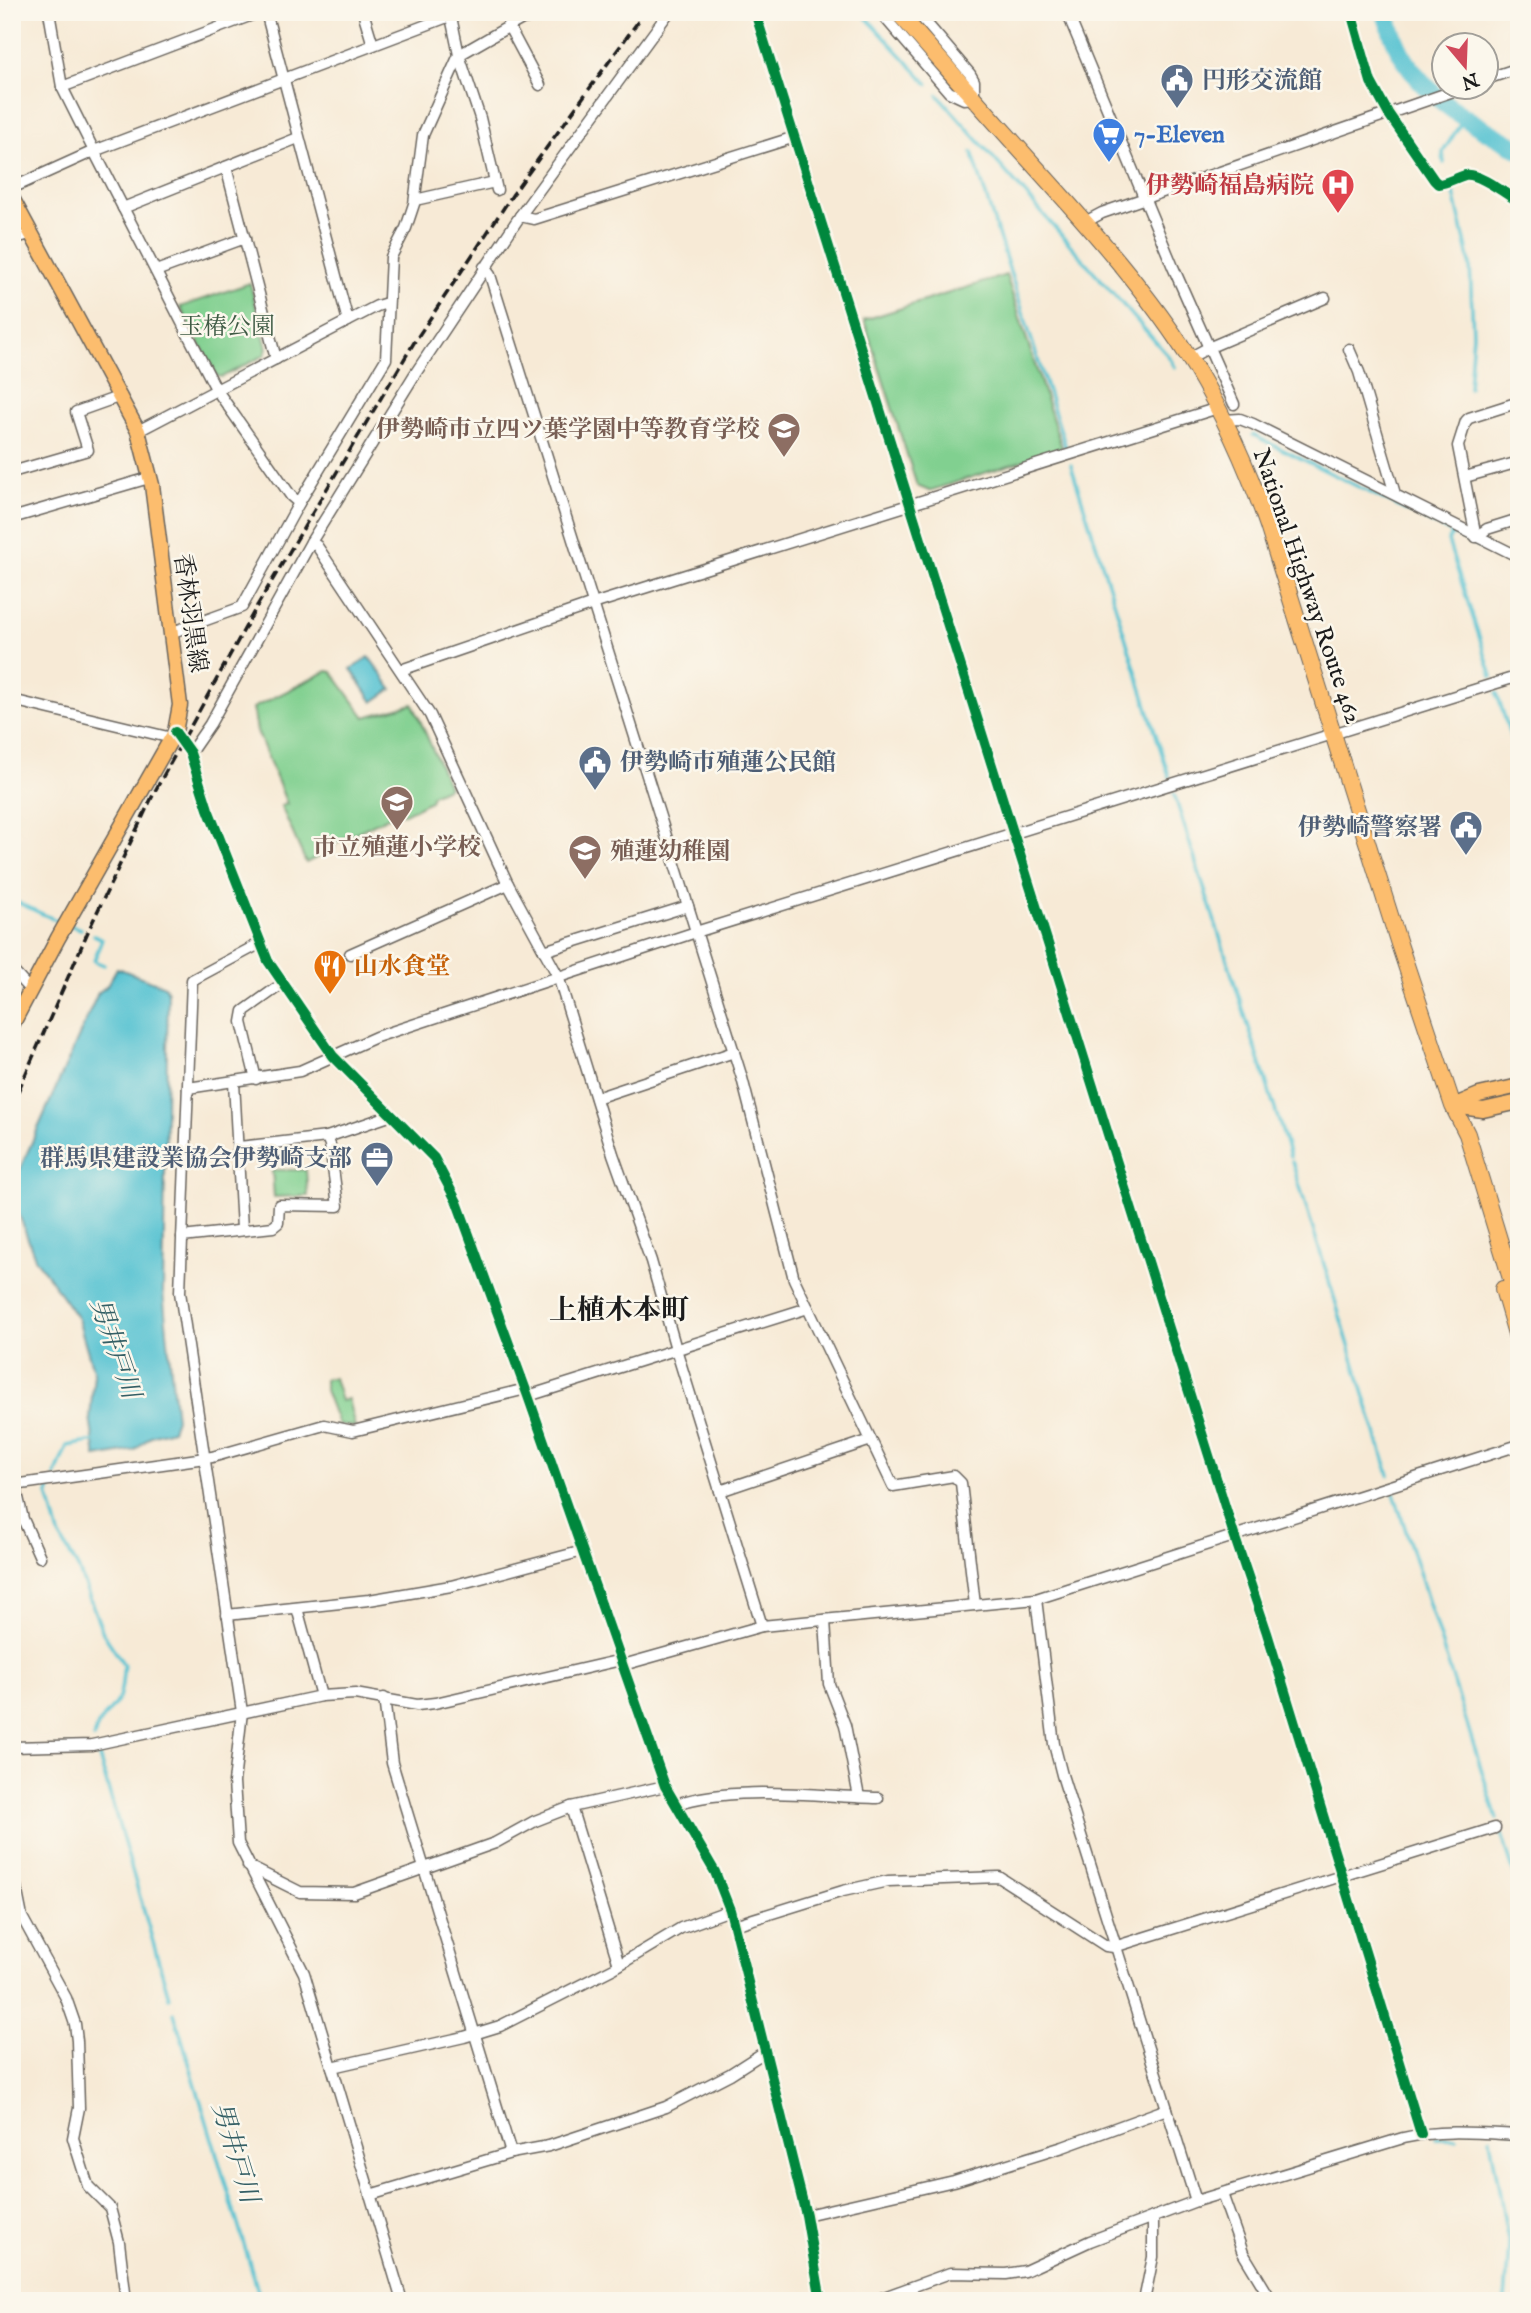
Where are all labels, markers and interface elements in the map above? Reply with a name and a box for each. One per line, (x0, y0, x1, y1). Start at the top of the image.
north arrow (1430, 32, 1500, 102)
public building icon: 円形交流館 (1158, 61, 1196, 110)
place label: 円形交流館 (1202, 66, 1322, 97)
text: N (1458, 66, 1483, 94)
supermarket icon: 7-Eleven (1090, 115, 1128, 164)
place label: 7-Eleven (1134, 120, 1225, 151)
hospital icon: 伊勢崎福島病院 (1319, 166, 1357, 215)
place label: 伊勢崎福島病院 (1146, 171, 1314, 202)
park label: 玉椿公園 (179, 312, 275, 343)
school or university icon: 伊勢崎市立四ツ葉学園中等教育学校 (765, 410, 803, 459)
place label: 伊勢崎市立四ツ葉学園中等教育学校 (376, 415, 760, 446)
street label: National Highway Route 462 (1245, 445, 1368, 728)
street label: 香林羽黒線 (166, 552, 213, 675)
public building icon: 伊勢崎市殖蓮公民館 (576, 743, 614, 792)
place label: 伊勢崎市殖蓮公民館 (620, 748, 836, 779)
school or university icon: 市立殖蓮小学校 (378, 783, 416, 832)
public building icon: 伊勢崎警察署 (1447, 808, 1485, 857)
place label: 伊勢崎警察署 (1298, 813, 1442, 844)
school or university icon: 殖蓮幼稚園 (566, 832, 604, 881)
place label: 市立殖蓮小学校 (313, 833, 481, 864)
place label: 殖蓮幼稚園 (610, 837, 730, 868)
restaurant icon: 山水食堂 (311, 947, 349, 996)
place label: 山水食堂 (354, 952, 450, 983)
office icon: 群馬県建設業協会伊勢崎支部 (358, 1139, 396, 1188)
place label: 群馬県建設業協会伊勢崎支部 (40, 1144, 352, 1175)
water label: 男井戸川 (82, 1294, 148, 1406)
district label: 上植木本町 (549, 1294, 689, 1329)
water label: 男井戸川 (204, 2098, 266, 2210)

